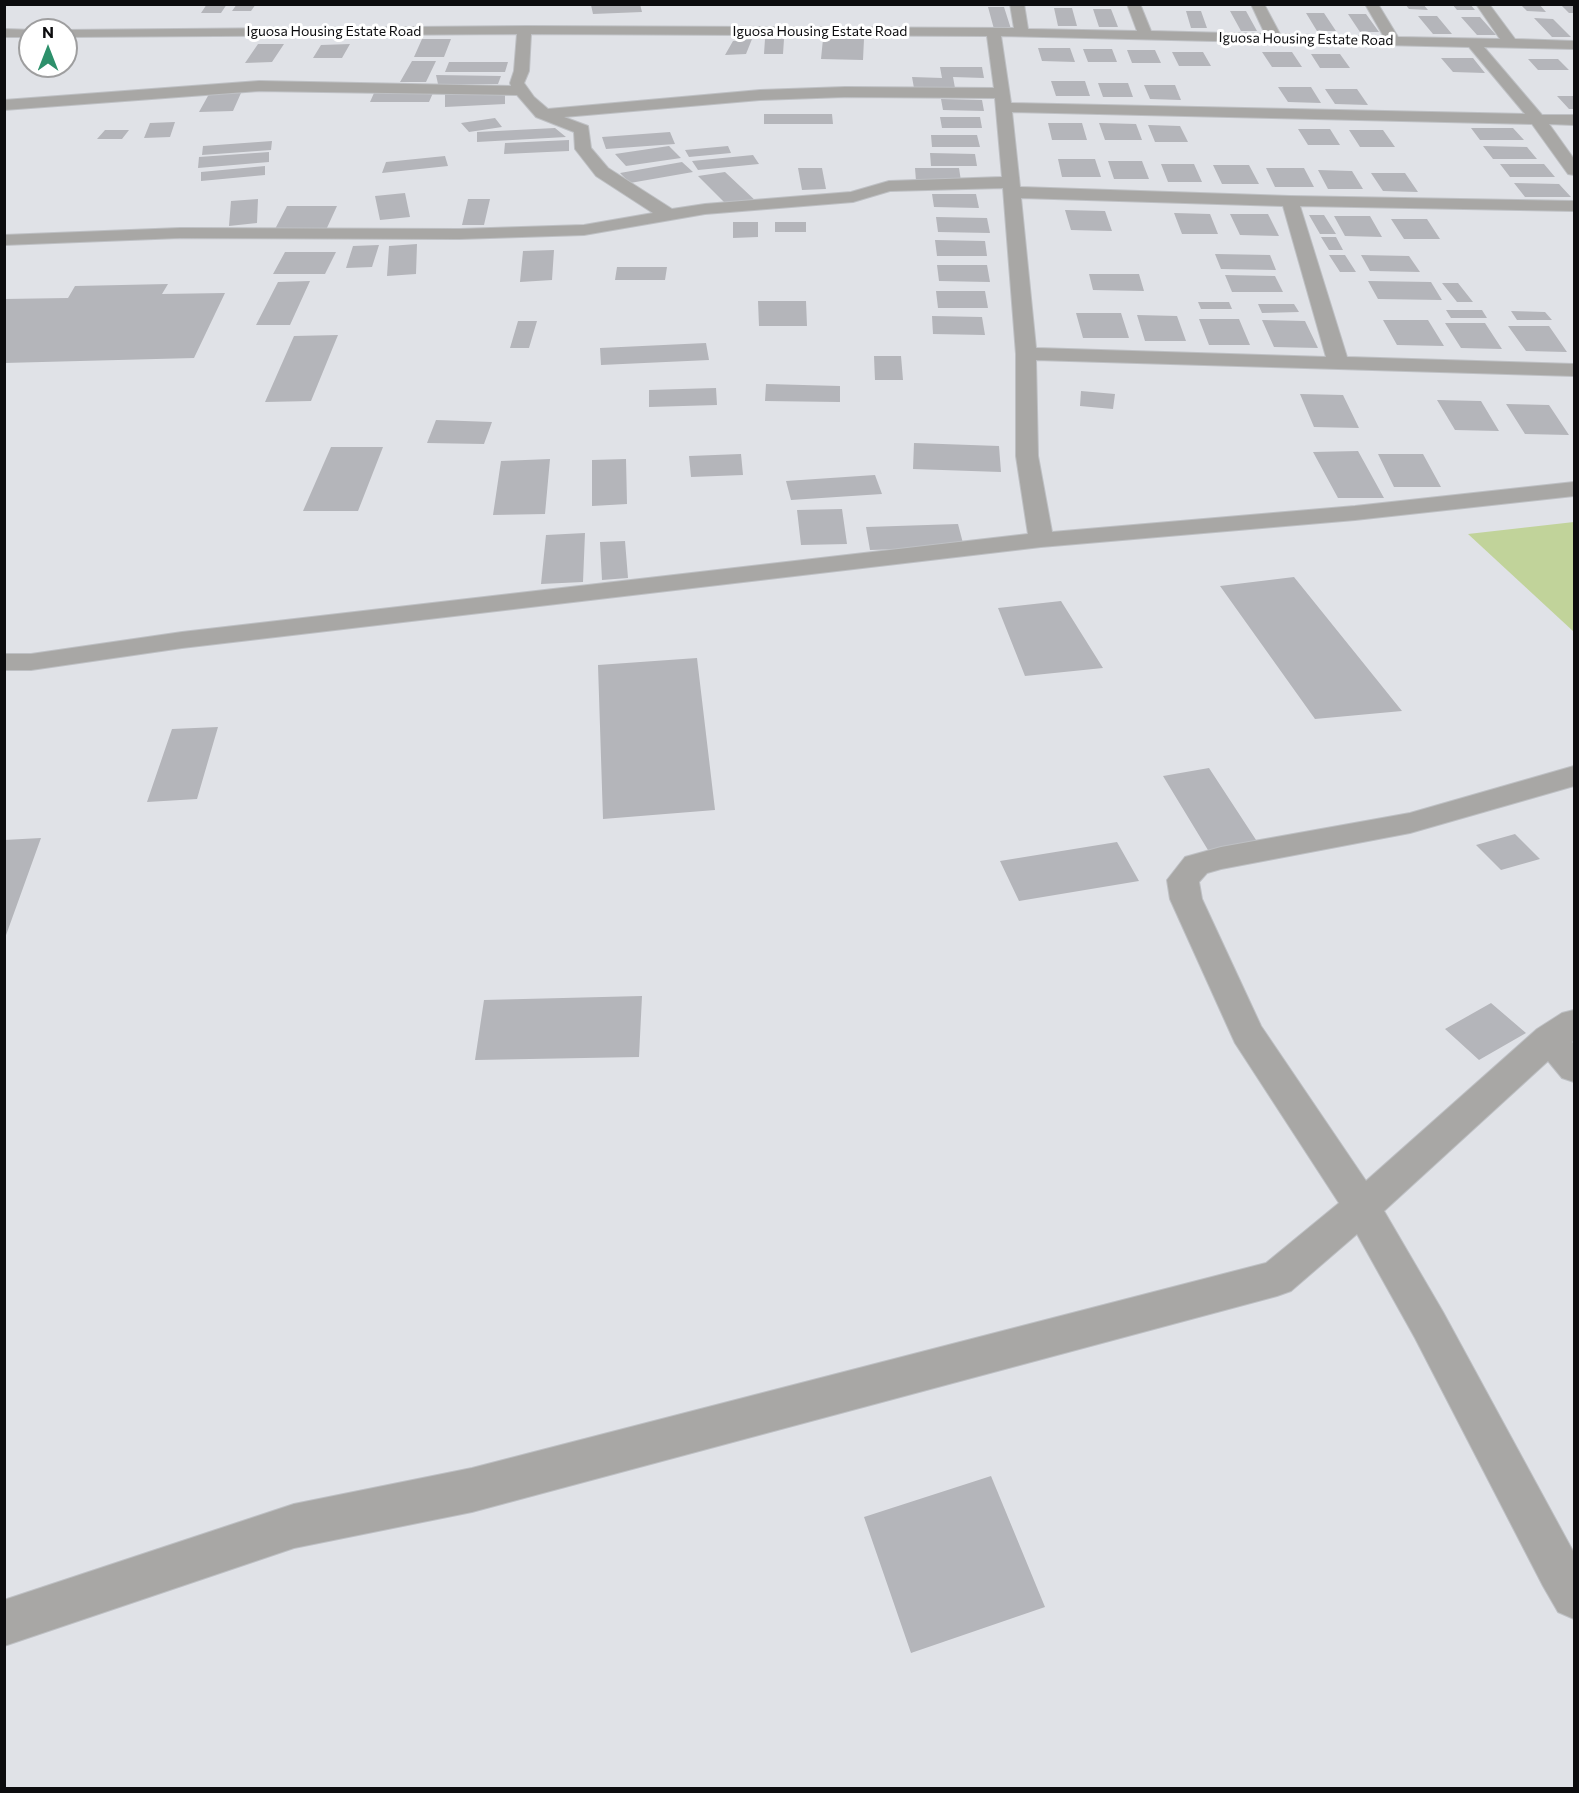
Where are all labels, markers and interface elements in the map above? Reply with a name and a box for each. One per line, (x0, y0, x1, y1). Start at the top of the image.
north arrow (18, 18, 78, 78)
text: N (42, 22, 54, 41)
street label: Iguosa Housing Estate Road (247, 23, 421, 39)
street label: Iguosa Housing Estate Road (733, 23, 907, 39)
street label: Iguosa Housing Estate Road (1218, 29, 1394, 49)

